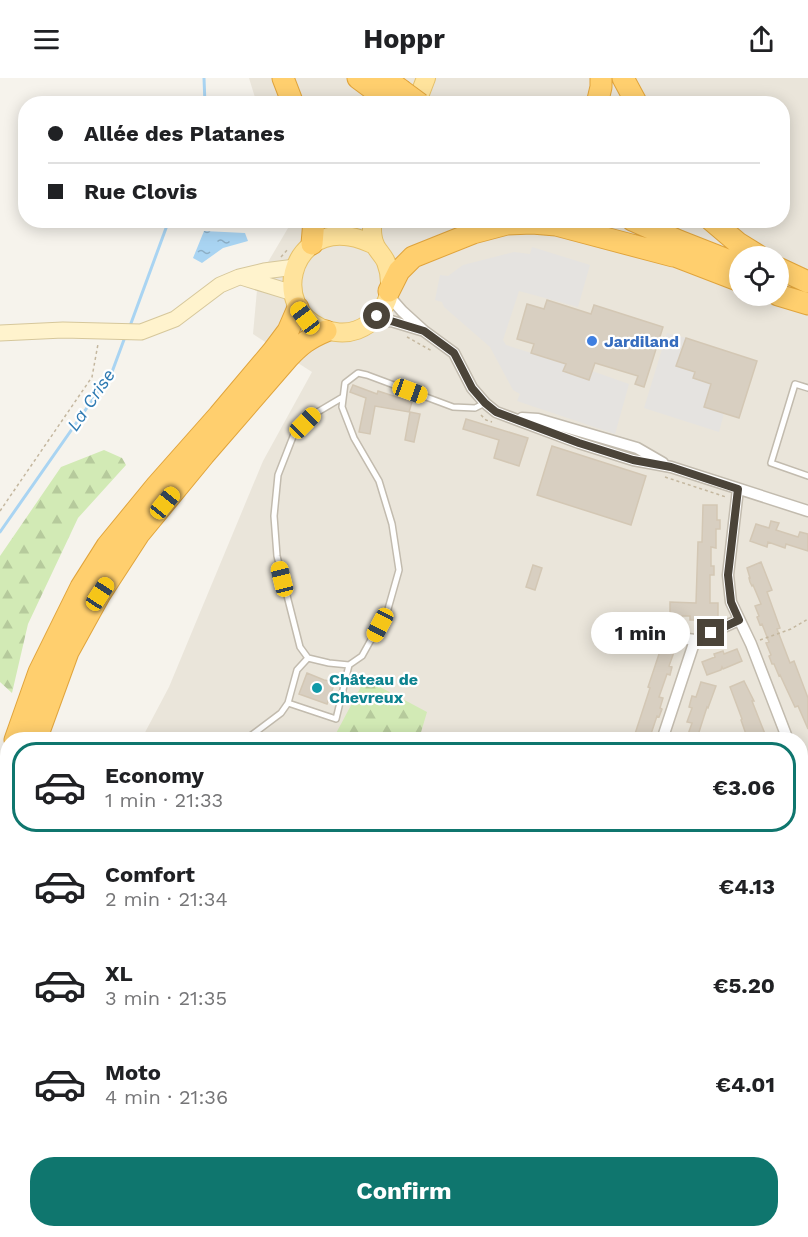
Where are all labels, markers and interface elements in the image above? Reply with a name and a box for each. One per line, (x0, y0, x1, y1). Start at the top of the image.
icon: menu (30, 23, 63, 56)
text: Hoppr (363, 23, 445, 55)
icon: share (745, 23, 778, 56)
text: Allée des Platanes (84, 121, 285, 146)
text: Rue Clovis (84, 179, 197, 204)
map controls (729, 246, 789, 306)
button: locate (729, 246, 789, 306)
car (287, 298, 323, 338)
route start (363, 302, 390, 329)
place label: Jardiland (604, 332, 679, 351)
marker: Jardiland (585, 334, 599, 348)
water label: La Crise (62, 365, 119, 435)
car (390, 376, 430, 406)
car (286, 404, 324, 442)
car (147, 483, 183, 523)
car (269, 559, 295, 599)
car (83, 574, 117, 614)
car (364, 605, 396, 645)
callout: 1 min (591, 612, 690, 654)
route end (697, 619, 724, 646)
text: 1 min (615, 621, 666, 645)
place label: Château de Chevreux (329, 670, 418, 707)
marker: Château de Chevreux (310, 681, 324, 695)
icon: car (33, 760, 87, 814)
text: Economy (105, 763, 204, 788)
text: €3.06 (713, 775, 775, 800)
text: 1 min · 21:33 (105, 788, 223, 812)
icon: car (33, 859, 87, 913)
text: Comfort (105, 862, 195, 887)
text: €4.13 (719, 874, 775, 899)
text: 2 min · 21:34 (105, 887, 228, 911)
icon: car (33, 958, 87, 1012)
text: XL (105, 961, 133, 986)
text: €5.20 (713, 973, 775, 998)
text: 3 min · 21:35 (105, 986, 227, 1010)
icon: car (33, 1057, 87, 1111)
text: Moto (105, 1060, 161, 1085)
text: €4.01 (716, 1072, 775, 1097)
text: 4 min · 21:36 (105, 1085, 228, 1109)
button: Confirm (30, 1157, 778, 1226)

